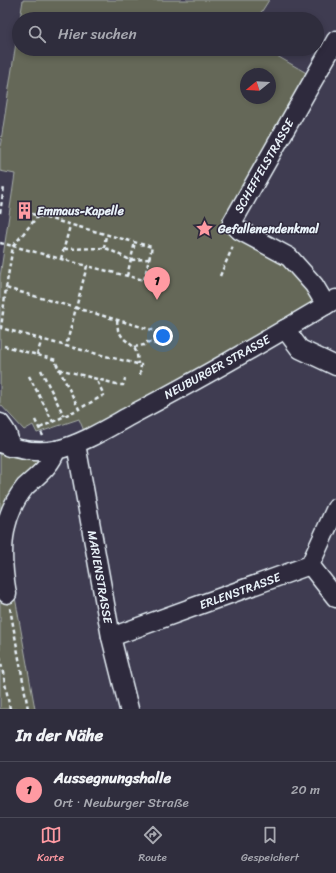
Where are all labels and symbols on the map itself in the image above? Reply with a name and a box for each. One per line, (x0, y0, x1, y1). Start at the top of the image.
north arrow (240, 68, 276, 104)
street label: SCHEFFELSTRASSE (228, 113, 301, 217)
place label: Emmaus-Kapelle (37, 200, 125, 222)
building icon: Emmaus-Kapelle (14, 201, 34, 221)
place label: Gefallenendenkmal (217, 218, 319, 240)
place icon: Gefallenendenkmal (195, 219, 215, 239)
pin: 1 (144, 267, 170, 300)
your location (153, 326, 173, 346)
street label: NEUBURGER STRASSE (160, 328, 275, 405)
street label: MARIENSTRASSE (81, 529, 119, 627)
street label: ERLENSTRASSE (196, 566, 285, 616)

